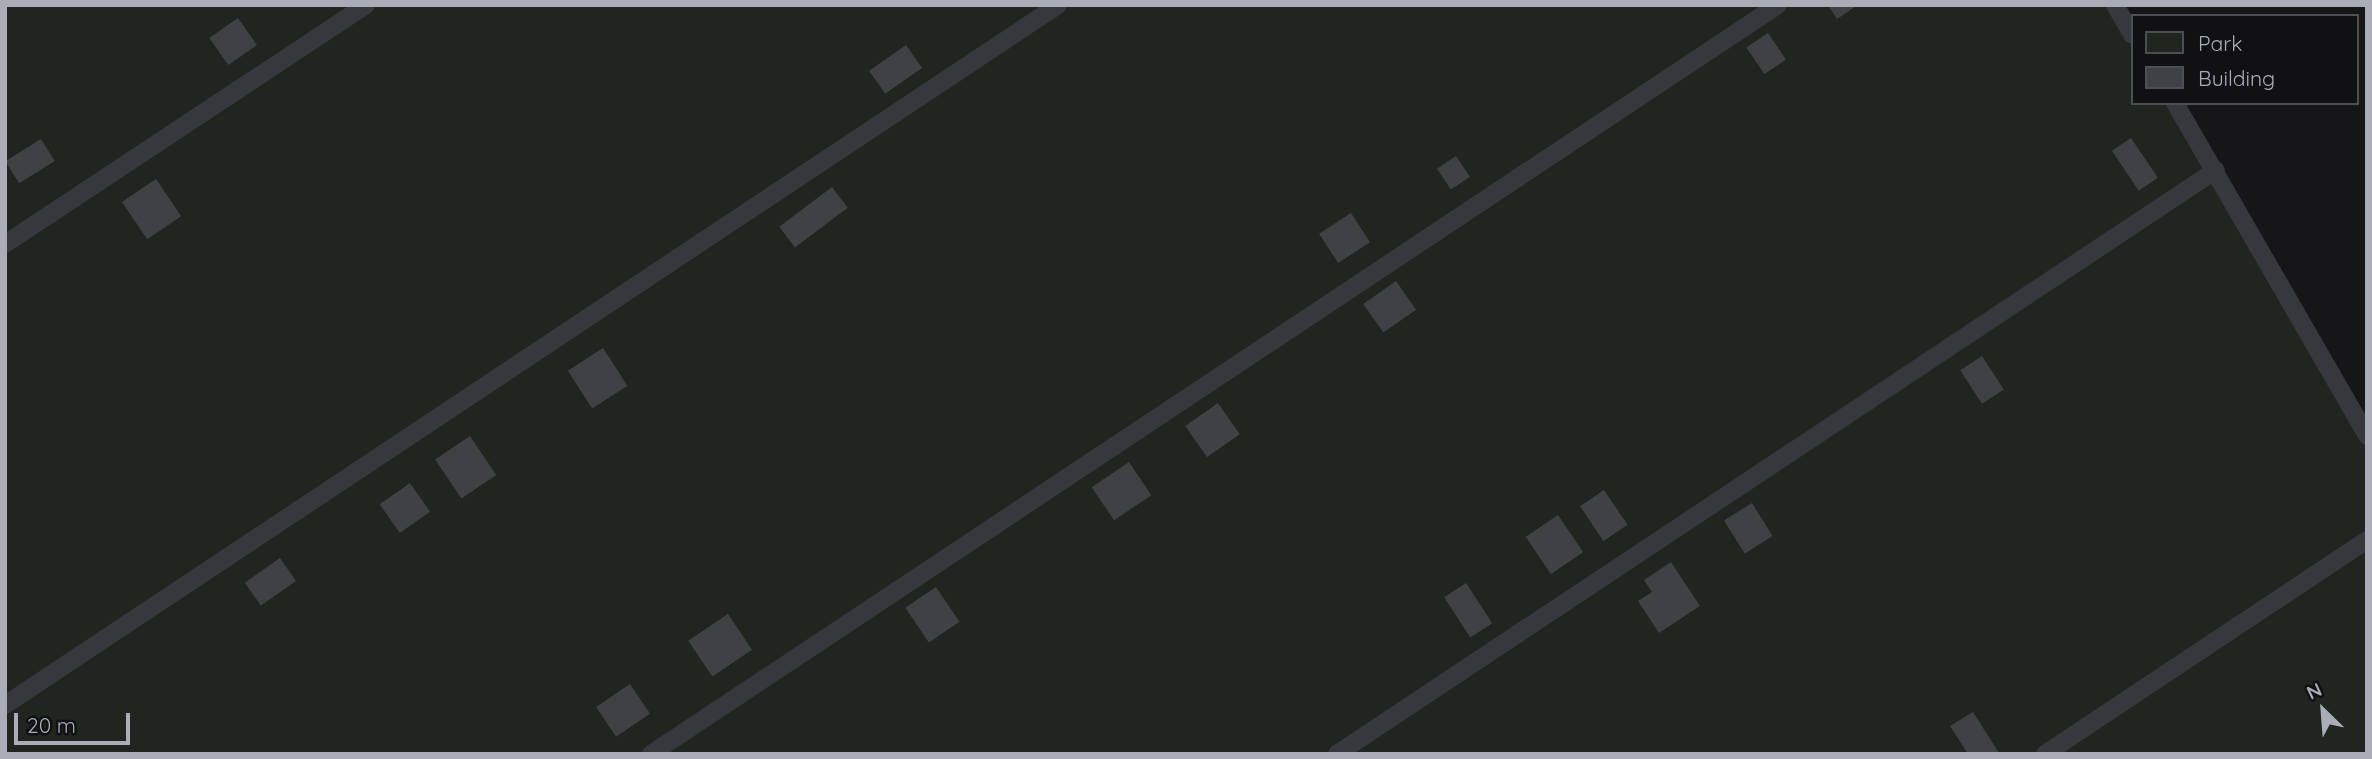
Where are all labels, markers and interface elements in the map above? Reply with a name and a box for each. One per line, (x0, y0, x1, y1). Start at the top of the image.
legend (2130, 14, 2358, 105)
text: Park (2198, 30, 2242, 56)
text: Building (2198, 65, 2275, 91)
north arrow (2288, 675, 2358, 745)
text: N (2303, 677, 2326, 705)
scale bar (18, 700, 133, 744)
text: 20 m (27, 712, 76, 738)

